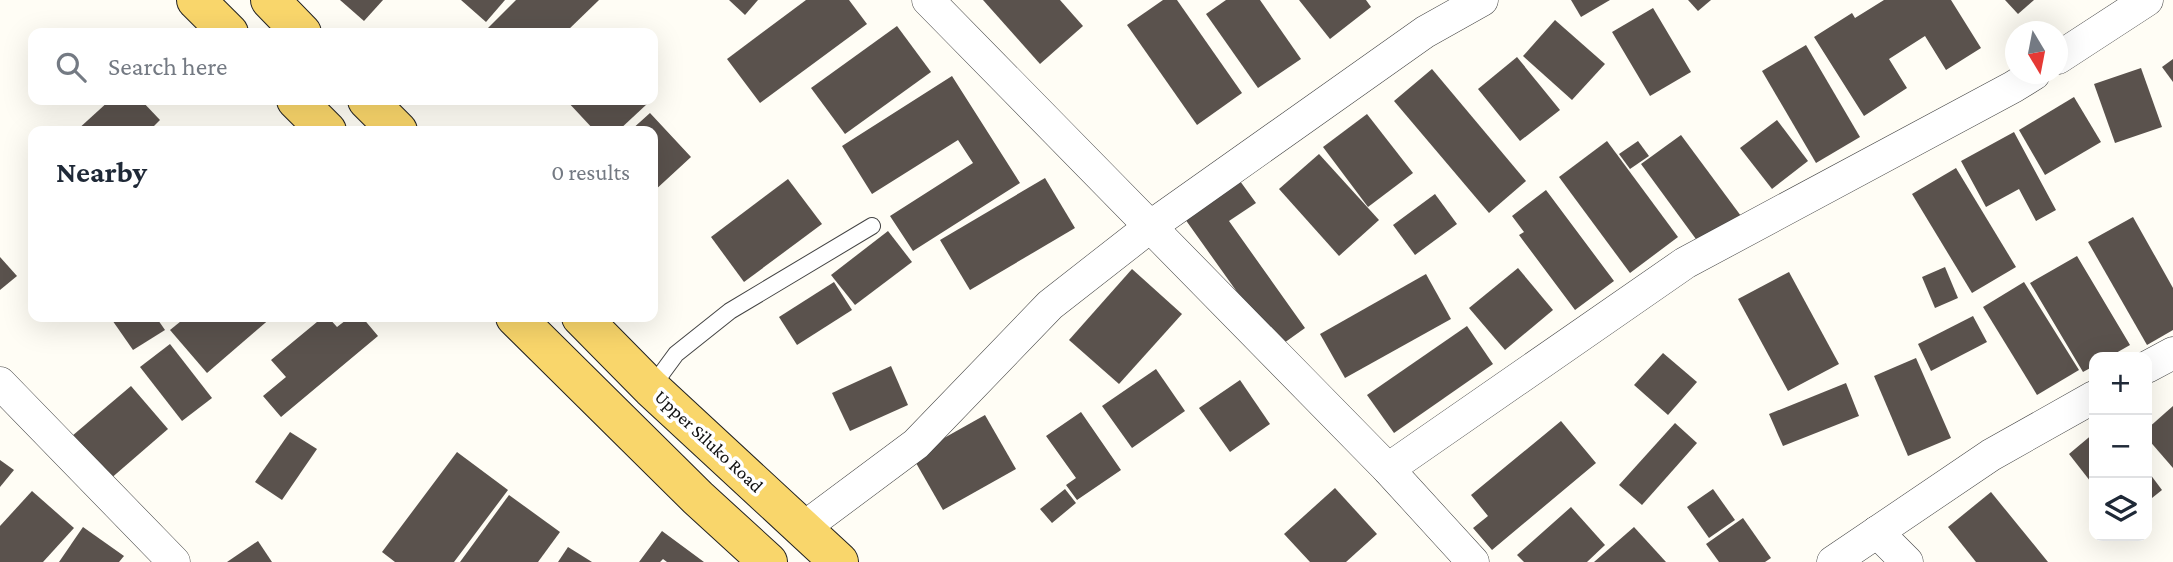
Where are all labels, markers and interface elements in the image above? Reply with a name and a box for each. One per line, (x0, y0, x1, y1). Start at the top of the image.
north arrow (2005, 21, 2068, 84)
search box (28, 28, 658, 105)
icon: search (52, 48, 90, 86)
text: Search here (108, 52, 227, 81)
text: Nearby (56, 155, 147, 188)
text: 0 results (551, 159, 630, 185)
map controls (2089, 352, 2152, 541)
button: + (2089, 352, 2152, 415)
street label: Upper Siluko Road (651, 385, 767, 497)
button: − (2089, 415, 2152, 478)
button: layers (2089, 478, 2152, 541)

